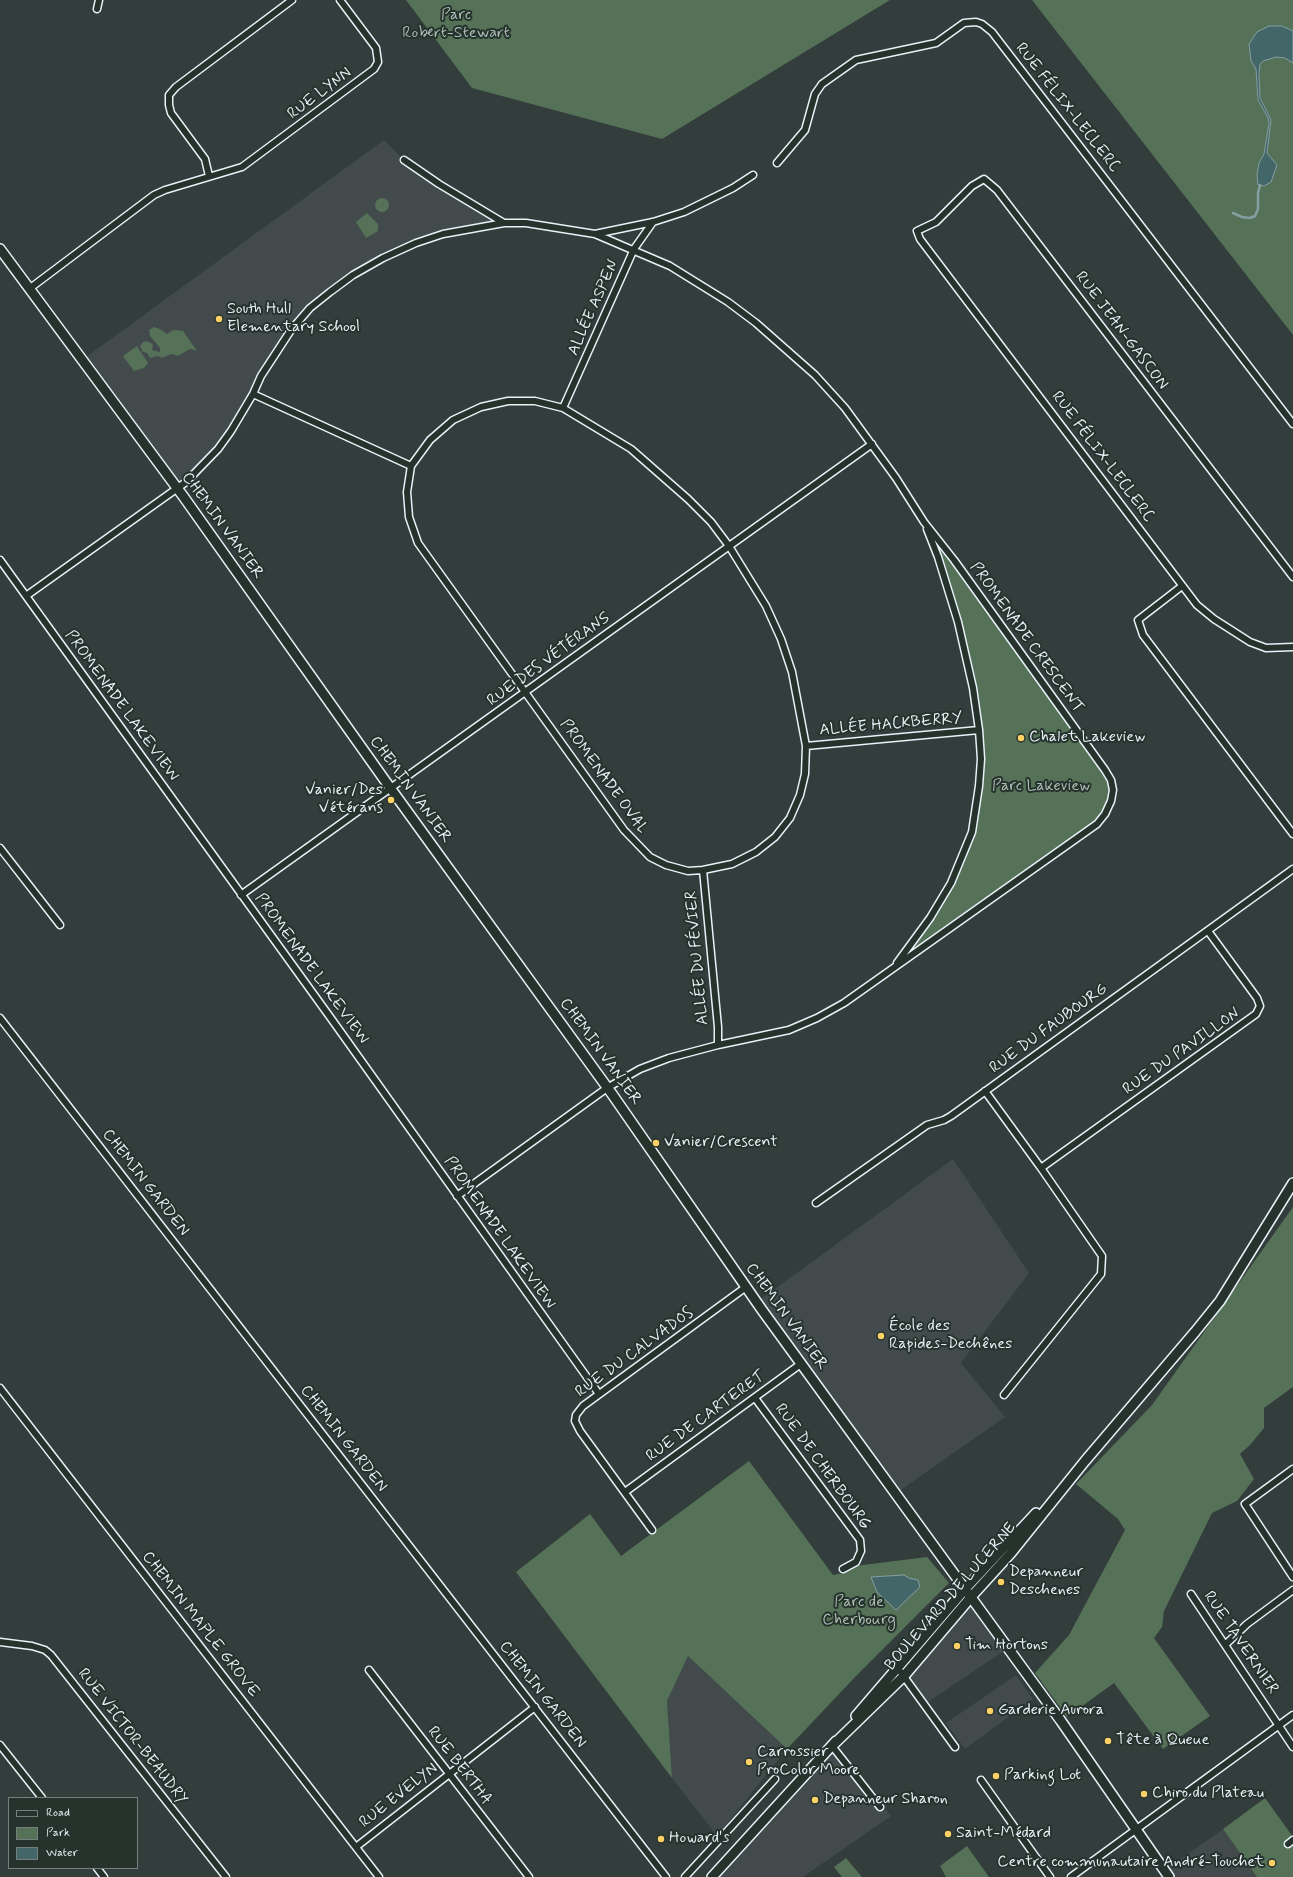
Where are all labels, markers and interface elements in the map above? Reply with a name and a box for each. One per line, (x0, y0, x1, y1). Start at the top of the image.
park label: Parc Robert-Stewart (402, 6, 510, 44)
street label: RUE FÉLIX-LECLERC (1011, 40, 1123, 176)
street label: RUE LYNN (284, 64, 356, 124)
street label: ALLÉE ASPEN (564, 257, 624, 359)
street label: RUE JEAN-GASCON (1070, 268, 1172, 394)
place label: South Hull Elementary School (227, 300, 360, 338)
marker: South Hull Elementary School (214, 314, 224, 324)
street label: RUE FÉLIX-LECLERC (1047, 388, 1157, 526)
street label: CHEMIN VANIER (177, 469, 267, 583)
street label: PROMENADE CRESCENT (965, 559, 1087, 717)
street label: RUE DES VÉTÉRANS (484, 609, 614, 711)
street label: PROMENADE LAKEVIEW (60, 627, 182, 785)
street label: ALLÉE HACKBERRY (819, 709, 963, 741)
street label: PROMENADE OVAL (555, 716, 651, 838)
place label: Chalet Lakeview (1029, 728, 1145, 748)
street label: CHEMIN VANIER (365, 733, 455, 847)
marker: Chalet Lakeview (1016, 733, 1026, 743)
park label: Parc Lakeview (992, 777, 1090, 797)
place label: Vanier/Des Vétérans (305, 781, 383, 819)
marker: Vanier/Des Vétérans (386, 795, 396, 805)
street label: PROMENADE LAKEVIEW (250, 890, 372, 1048)
street label: ALLÉE DU FÉVIER (683, 890, 713, 1026)
street label: RUE DU FAUBOURG (986, 980, 1112, 1078)
street label: CHEMIN VANIER (555, 995, 645, 1109)
street label: RUE DU PAVILLON (1120, 1004, 1244, 1100)
street label: CHEMIN GARDEN (97, 1126, 193, 1240)
place label: Vanier/Crescent (664, 1133, 778, 1153)
marker: Vanier/Crescent (651, 1138, 661, 1148)
street label: PROMENADE LAKEVIEW (439, 1153, 559, 1313)
street label: CHEMIN VANIER (741, 1260, 831, 1374)
street label: RUE DU CALVADOS (572, 1304, 698, 1402)
place label: École des Rapides-Dechênes (889, 1317, 1012, 1355)
marker: École des Rapides-Dechênes (876, 1331, 886, 1341)
street label: RUE DE CARTERET (643, 1367, 769, 1467)
street label: CHEMIN GARDEN (295, 1382, 391, 1496)
street label: RUE DE CHERBOURG (770, 1400, 874, 1534)
street label: BOULEVARD DE LUCERNE (881, 1519, 1021, 1675)
street label: CHEMIN MAPLE GROVE (137, 1548, 263, 1702)
place label: Depanneur Deschenes (1009, 1563, 1083, 1601)
marker: Depanneur Deschenes (996, 1577, 1006, 1587)
street label: RUE TAVERNIER (1198, 1588, 1282, 1698)
park label: Parc de Cherbourg (822, 1593, 896, 1631)
place label: Tim Hortons (965, 1636, 1048, 1656)
street label: CHEMIN GARDEN (494, 1638, 590, 1752)
marker: Tim Hortons (952, 1641, 962, 1651)
street label: RUE VICTOR-BEAUDRY (73, 1665, 191, 1809)
place label: Garderie Aurora (998, 1701, 1104, 1721)
marker: Garderie Aurora (985, 1706, 995, 1716)
street label: RUE BERTHA (422, 1723, 496, 1809)
place label: Tête à Queue (1116, 1731, 1209, 1751)
marker: Tête à Queue (1103, 1736, 1113, 1746)
place label: Carrossier ProColor Moore (757, 1743, 860, 1781)
marker: Carrossier ProColor Moore (744, 1757, 754, 1767)
street label: RUE EVELYN (356, 1759, 442, 1833)
place label: Parking Lot (1004, 1766, 1081, 1786)
marker: Parking Lot (991, 1771, 1001, 1781)
place label: Chiro du Plateau (1152, 1784, 1264, 1804)
marker: Chiro du Plateau (1139, 1789, 1149, 1799)
place label: Depanneur Sharon (823, 1790, 948, 1810)
marker: Depanneur Sharon (810, 1795, 820, 1805)
legend (8, 1797, 138, 1869)
text: Road (46, 1805, 70, 1821)
place label: Saint-Médard (956, 1824, 1051, 1844)
text: Park (46, 1825, 70, 1841)
place label: Howard's (669, 1829, 730, 1849)
marker: Saint-Médard (943, 1829, 953, 1839)
marker: Howard's (656, 1834, 666, 1844)
text: Water (46, 1845, 78, 1861)
place label: Centre communautaire André-Touchet (997, 1853, 1264, 1873)
marker: Centre communautaire André-Touchet (1267, 1858, 1277, 1868)

